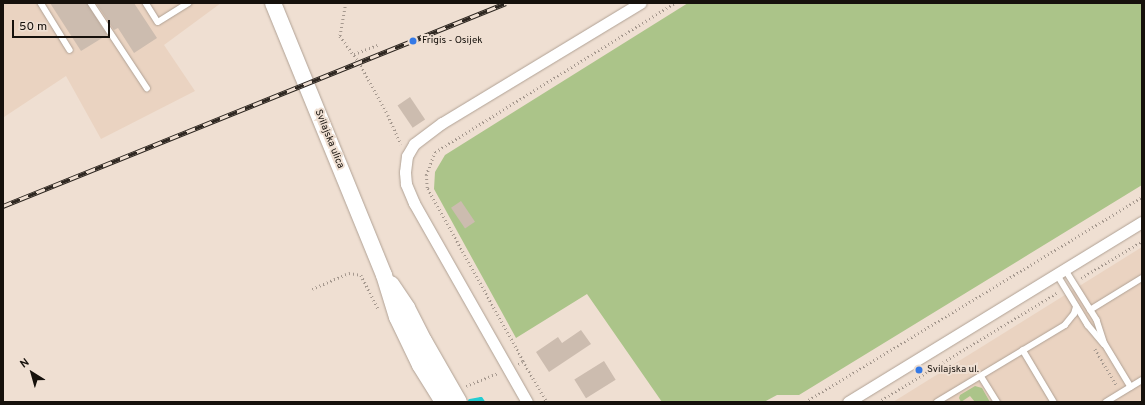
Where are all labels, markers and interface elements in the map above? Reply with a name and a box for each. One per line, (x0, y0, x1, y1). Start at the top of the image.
scale bar (14, 12, 112, 38)
text: 50 m (19, 19, 47, 35)
marker: Frigis - Osijek (407, 35, 419, 47)
place label: Frigis - Osijek (422, 35, 483, 47)
street label: Svilajska ulica (312, 108, 346, 170)
north arrow (12, 353, 52, 393)
text: N (17, 355, 32, 371)
place label: Svilajska ul. (927, 364, 979, 376)
marker: Svilajska ul. (914, 365, 924, 375)

